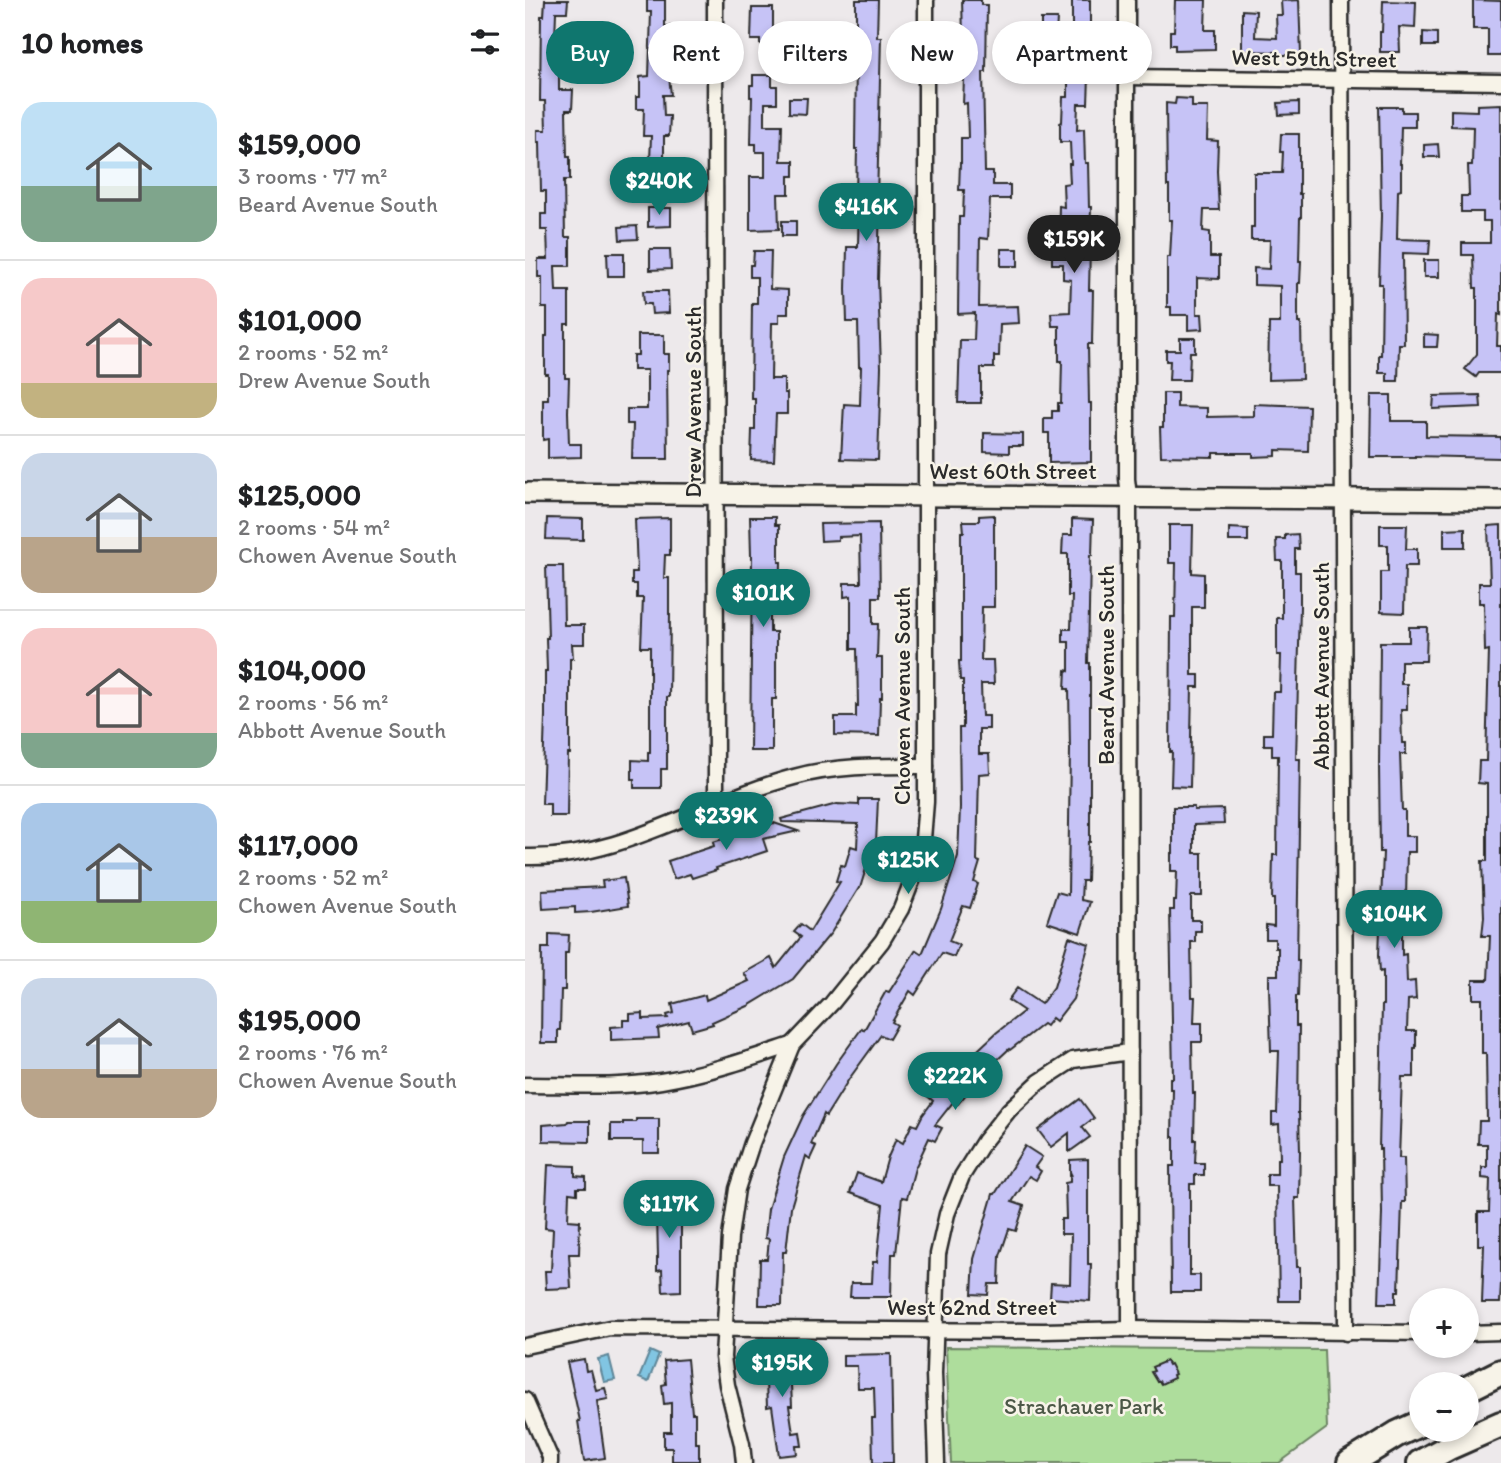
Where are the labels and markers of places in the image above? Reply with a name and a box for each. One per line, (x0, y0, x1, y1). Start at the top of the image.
pin: $240K (610, 158, 708, 217)
pin: $416K (817, 184, 915, 243)
pin: $159K (1025, 216, 1123, 275)
pin: $101K (714, 570, 812, 629)
pin: $239K (677, 792, 775, 852)
pin: $125K (859, 836, 957, 896)
pin: $104K (1345, 890, 1443, 950)
pin: $222K (906, 1052, 1004, 1112)
pin: $117K (620, 1180, 718, 1240)
pin: $195K (733, 1340, 831, 1399)

